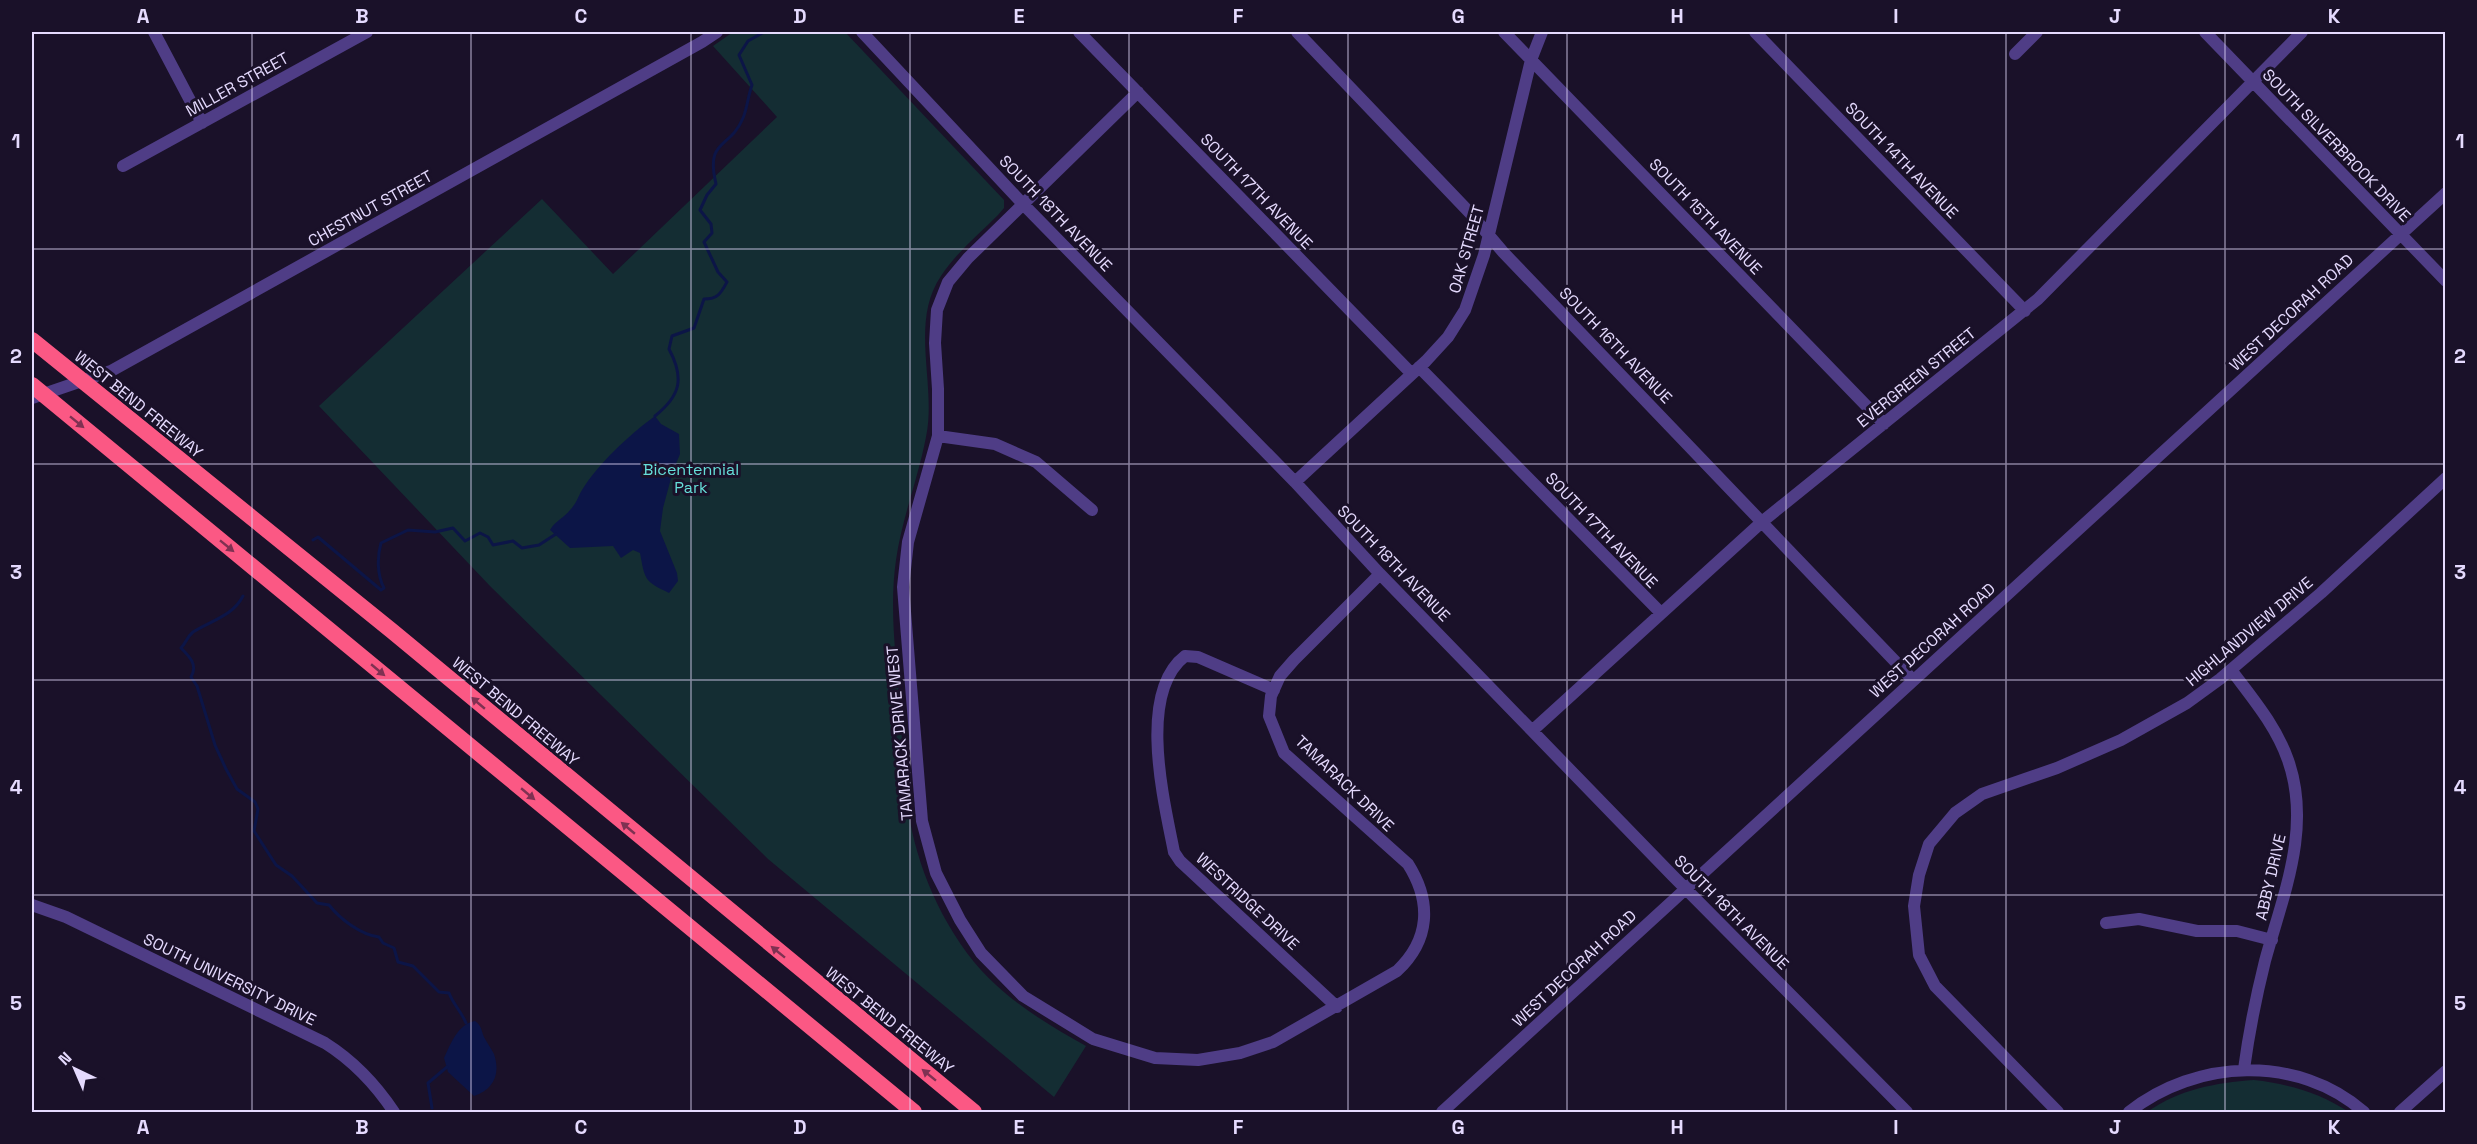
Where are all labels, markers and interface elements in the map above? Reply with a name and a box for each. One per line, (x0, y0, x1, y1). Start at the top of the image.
text: A (137, 3, 150, 29)
text: B (355, 3, 369, 29)
text: C (575, 3, 588, 29)
text: D (793, 3, 807, 29)
text: E (1013, 3, 1025, 29)
text: F (1233, 3, 1244, 29)
text: G (1451, 3, 1465, 29)
text: H (1670, 3, 1684, 29)
text: I (1893, 3, 1899, 29)
text: J (2109, 3, 2121, 29)
text: K (2328, 3, 2341, 29)
street label: MILLER STREET (182, 47, 292, 121)
street label: SOUTH SILVERBROOK DRIVE (2258, 64, 2415, 226)
street label: SOUTH 14TH AVENUE (1841, 98, 1963, 223)
text: 1 (11, 128, 21, 154)
text: 1 (2455, 128, 2465, 154)
street label: SOUTH 17TH AVENUE (1196, 129, 1317, 254)
street label: SOUTH 18TH AVENUE (995, 151, 1117, 276)
street label: SOUTH 15TH AVENUE (1645, 154, 1767, 279)
street label: CHESTNUT STREET (304, 166, 436, 251)
street label: OAK STREET (1444, 203, 1489, 296)
street label: WEST DECORAH ROAD (2225, 249, 2358, 375)
street label: SOUTH 16TH AVENUE (1555, 283, 1677, 408)
street label: EVERGREEN STREET (1852, 323, 1980, 432)
text: 2 (10, 343, 22, 369)
text: 2 (2454, 343, 2466, 369)
street label: WEST BEND FREEWAY (70, 346, 207, 463)
one-way arrow (69, 416, 85, 429)
park label: Bicentennial Park (643, 459, 739, 498)
street label: SOUTH 17TH AVENUE (1541, 468, 1662, 593)
street label: SOUTH 18TH AVENUE (1333, 501, 1455, 626)
one-way arrow (219, 539, 234, 552)
text: 3 (10, 559, 22, 585)
text: 3 (2454, 559, 2466, 585)
street label: HIGHLANDVIEW DRIVE (2181, 572, 2317, 691)
street label: WEST DECORAH ROAD (1865, 578, 2000, 702)
street label: TAMARACK DRIVE WEST (881, 645, 918, 821)
street label: WEST BEND FREEWAY (448, 652, 584, 771)
one-way arrow (370, 663, 385, 676)
one-way arrow (471, 697, 486, 710)
street label: TAMARACK DRIVE (1291, 731, 1399, 836)
text: 4 (10, 774, 23, 800)
text: 4 (2454, 774, 2467, 800)
one-way arrow (520, 788, 536, 801)
one-way arrow (620, 822, 635, 835)
street label: ABBY DRIVE (2250, 832, 2291, 922)
street label: WESTRIDGE DRIVE (1192, 848, 1304, 955)
street label: SOUTH 18TH AVENUE (1670, 850, 1794, 974)
street label: WEST DECORAH ROAD (1508, 905, 1641, 1031)
street label: SOUTH UNIVERSITY DRIVE (140, 928, 320, 1030)
one-way arrow (771, 946, 786, 959)
street label: WEST BEND FREEWAY (821, 962, 958, 1079)
text: 5 (10, 990, 22, 1016)
text: 5 (2454, 990, 2466, 1016)
north arrow (45, 1039, 105, 1099)
text: N (54, 1047, 76, 1070)
one-way arrow (921, 1069, 937, 1082)
text: A (137, 1114, 150, 1140)
text: B (355, 1114, 369, 1140)
text: C (575, 1114, 588, 1140)
text: D (793, 1114, 807, 1140)
text: E (1013, 1114, 1025, 1140)
text: F (1233, 1114, 1244, 1140)
text: G (1451, 1114, 1465, 1140)
text: H (1670, 1114, 1684, 1140)
text: I (1893, 1114, 1899, 1140)
text: J (2109, 1114, 2121, 1140)
text: K (2328, 1114, 2341, 1140)

